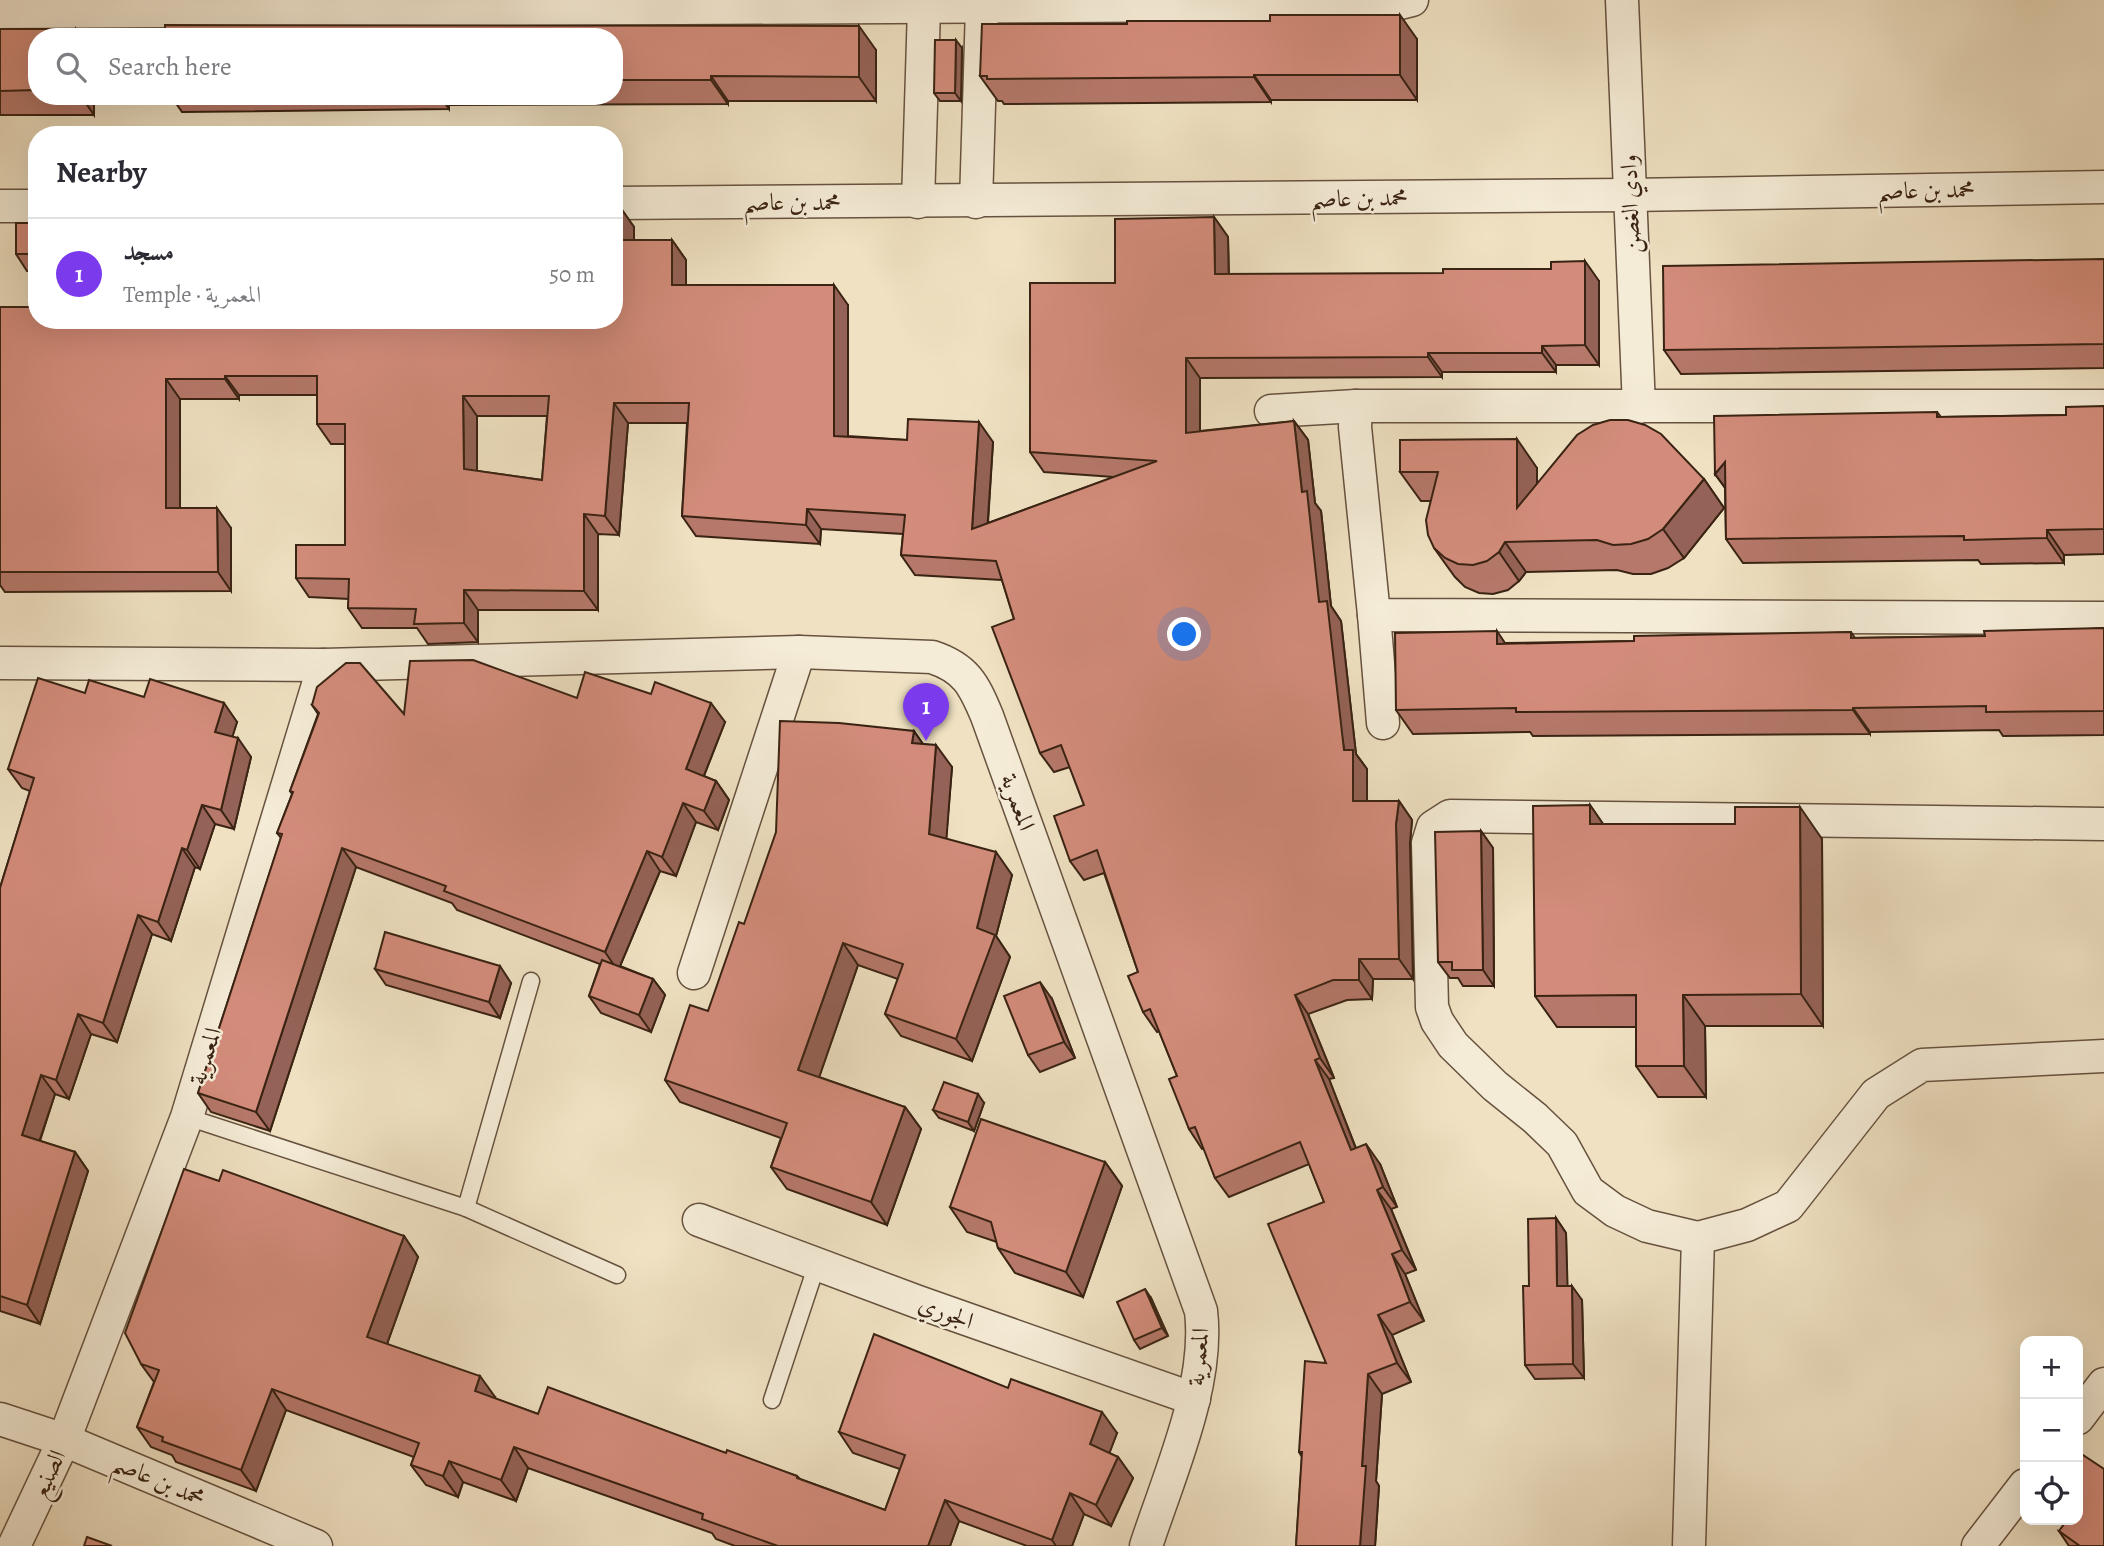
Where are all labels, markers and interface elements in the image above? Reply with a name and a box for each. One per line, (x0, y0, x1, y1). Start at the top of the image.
search box (28, 28, 623, 105)
icon: search (52, 48, 90, 86)
text: Search here (108, 49, 232, 84)
text: Nearby (56, 152, 147, 192)
street label: وادي الغصن (1612, 154, 1651, 254)
street label: محمد بن عاصم (1877, 173, 1975, 215)
street label: محمد بن عاصم (1310, 181, 1408, 223)
street label: محمد بن عاصم (743, 186, 841, 226)
text: مسجد (123, 234, 174, 269)
text: 1 (75, 259, 83, 290)
text: 50 m (549, 259, 595, 290)
text: Temple · المعمرية (123, 279, 261, 310)
your location (1167, 617, 1201, 651)
pin: 1 (903, 683, 949, 741)
street label: المعمرية (993, 769, 1043, 835)
street label: المعمرية (181, 1023, 229, 1089)
street label: الجوري (913, 1287, 978, 1340)
street label: المعمرية (1180, 1326, 1216, 1388)
map controls (2020, 1336, 2083, 1525)
button: + (2020, 1336, 2083, 1399)
button: − (2020, 1399, 2083, 1462)
street label: الصنيع (23, 1444, 79, 1506)
street label: محمد بن عاصم (105, 1446, 210, 1521)
button: locate (2020, 1462, 2083, 1525)

